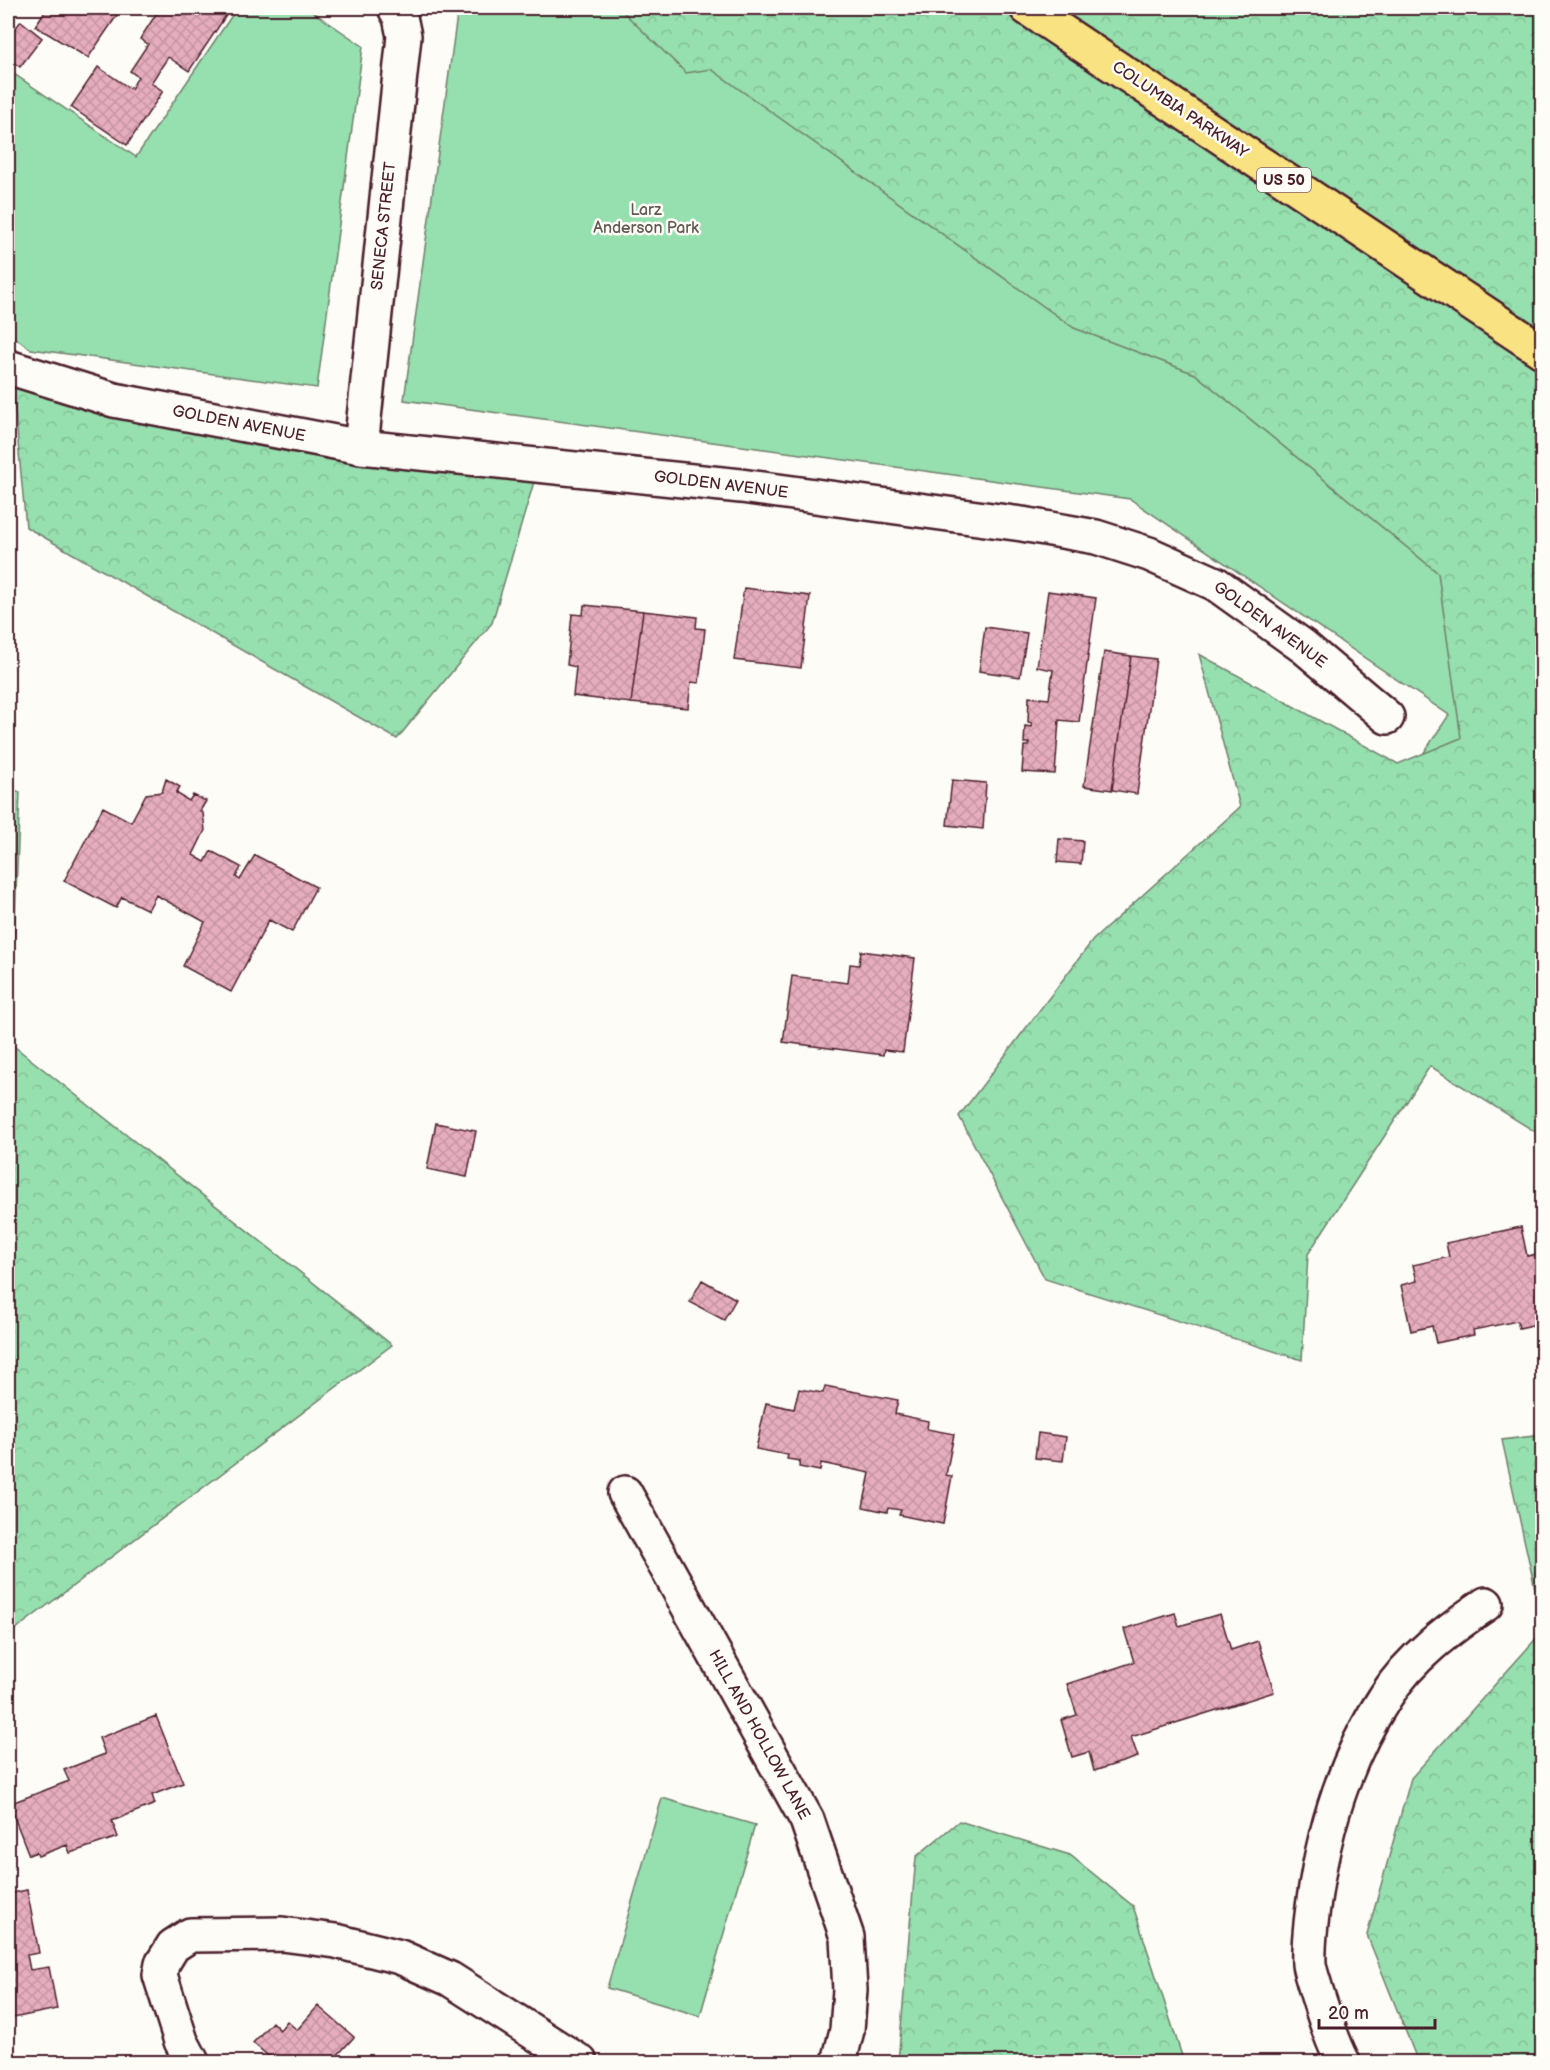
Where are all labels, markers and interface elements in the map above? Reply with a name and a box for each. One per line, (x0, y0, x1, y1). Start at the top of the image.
street label: COLUMBIA PARKWAY (1108, 57, 1252, 163)
street label: SENECA STREET (368, 161, 400, 291)
road number: US 50 (1257, 168, 1311, 192)
park label: Larz Anderson Park (593, 201, 699, 238)
street label: GOLDEN AVENUE (171, 402, 307, 446)
street label: GOLDEN AVENUE (653, 467, 789, 503)
street label: GOLDEN AVENUE (1210, 578, 1330, 672)
street label: HILL AND HOLLOW LANE (704, 1647, 814, 1823)
scale bar (1319, 1992, 1434, 2030)
text: 20 m (1328, 2003, 1369, 2024)

